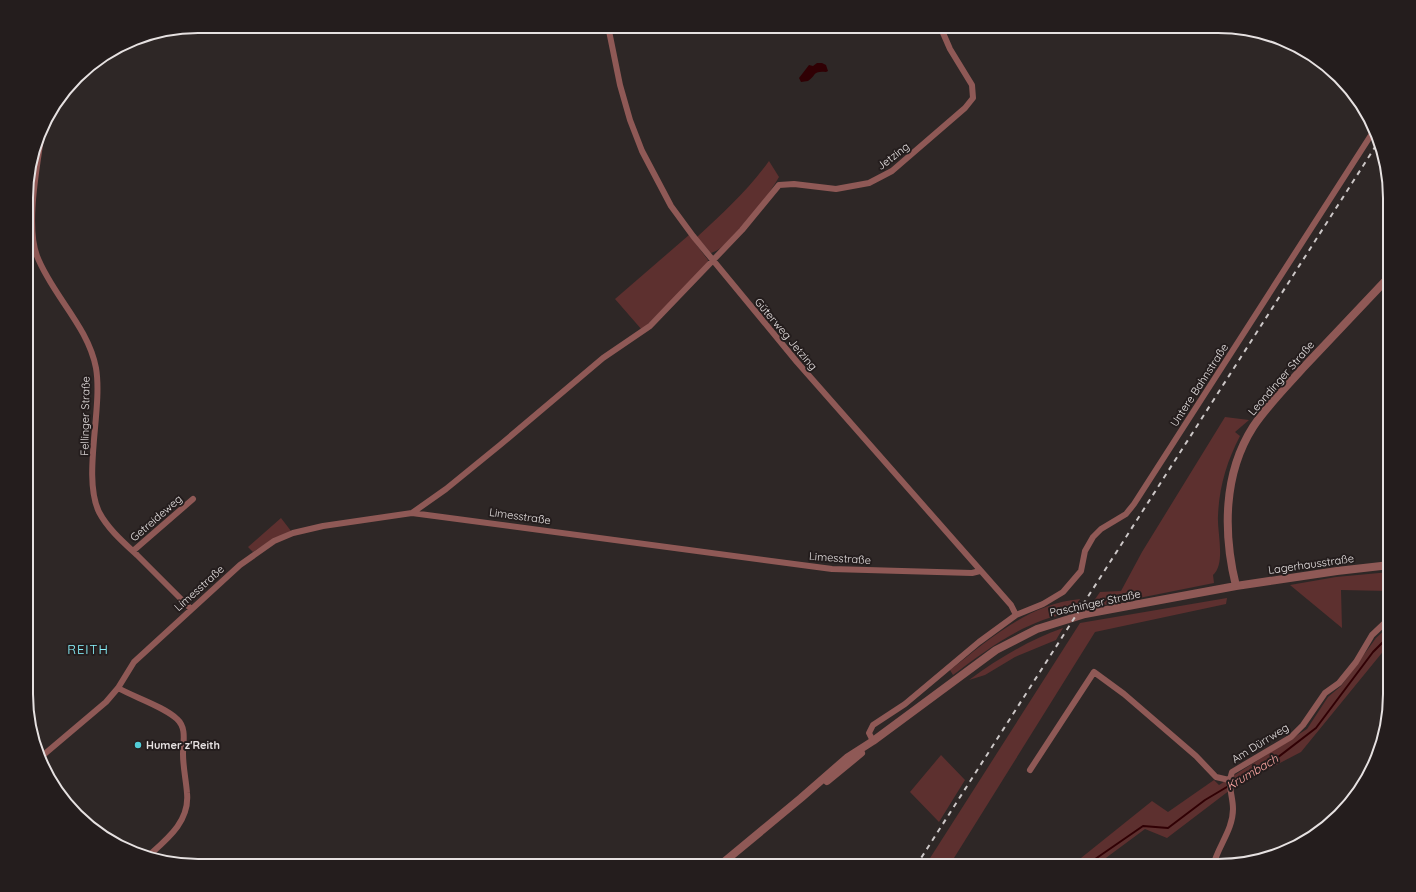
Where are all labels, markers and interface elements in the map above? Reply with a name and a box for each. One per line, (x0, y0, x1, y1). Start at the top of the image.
street label: Jetzing (874, 139, 912, 173)
street label: Güterweg Jetzing (752, 295, 820, 373)
street label: Leondinger Straße (1245, 338, 1317, 418)
street label: Untere Bahnstraße (1167, 341, 1231, 429)
street label: Fellinger Straße (77, 376, 93, 456)
street label: Getreideweg (127, 492, 185, 544)
street label: Limesstraße (488, 505, 552, 527)
street label: Limesstraße (809, 549, 871, 567)
street label: Lagerhausstraße (1267, 551, 1355, 577)
street label: Limesstraße (171, 562, 227, 614)
street label: Paschinger Straße (1048, 587, 1142, 619)
district label: REITH (67, 641, 109, 657)
street label: Am Dürrweg (1229, 720, 1291, 766)
place label: Humer z'Reith (146, 738, 220, 752)
marker: Humer z'Reith (133, 740, 143, 750)
water label: Krumbach (1223, 751, 1281, 793)

